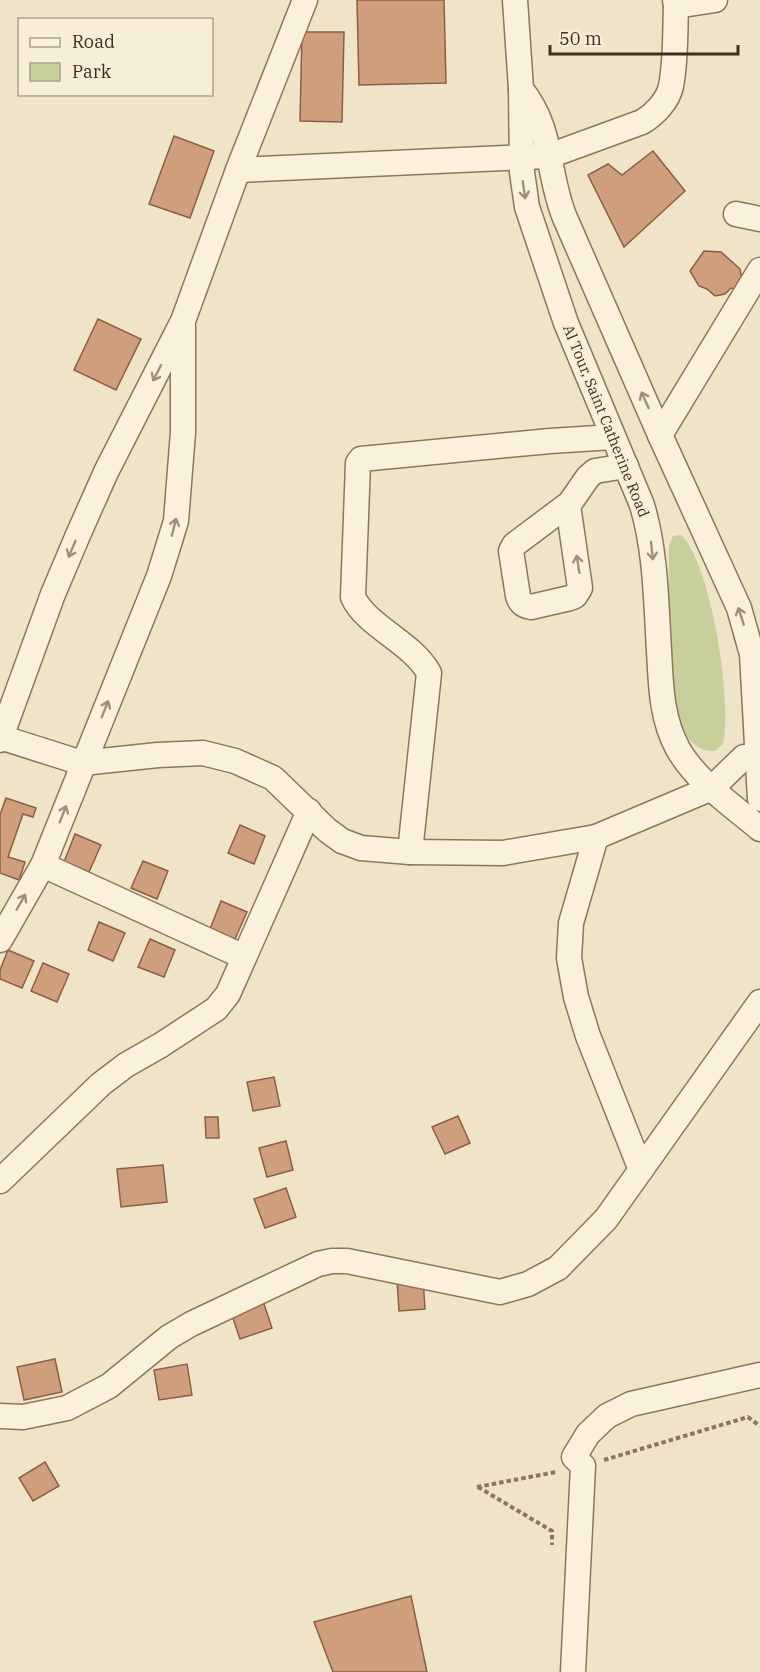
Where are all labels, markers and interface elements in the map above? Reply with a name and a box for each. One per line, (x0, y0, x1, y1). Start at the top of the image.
legend (18, 18, 213, 96)
scale bar (550, 18, 738, 56)
text: 50 m (559, 27, 602, 50)
text: Road (72, 30, 115, 53)
text: Park (72, 60, 112, 83)
one-way arrow (519, 179, 530, 199)
street label: Al Tour, Saint Catherine Road (559, 322, 654, 520)
one-way arrow (150, 364, 162, 382)
one-way arrow (638, 391, 650, 409)
one-way arrow (168, 518, 180, 537)
one-way arrow (66, 539, 77, 558)
one-way arrow (647, 540, 658, 560)
one-way arrow (572, 555, 583, 575)
one-way arrow (735, 607, 746, 626)
one-way arrow (100, 700, 111, 719)
one-way arrow (58, 805, 69, 824)
one-way arrow (16, 894, 28, 911)

